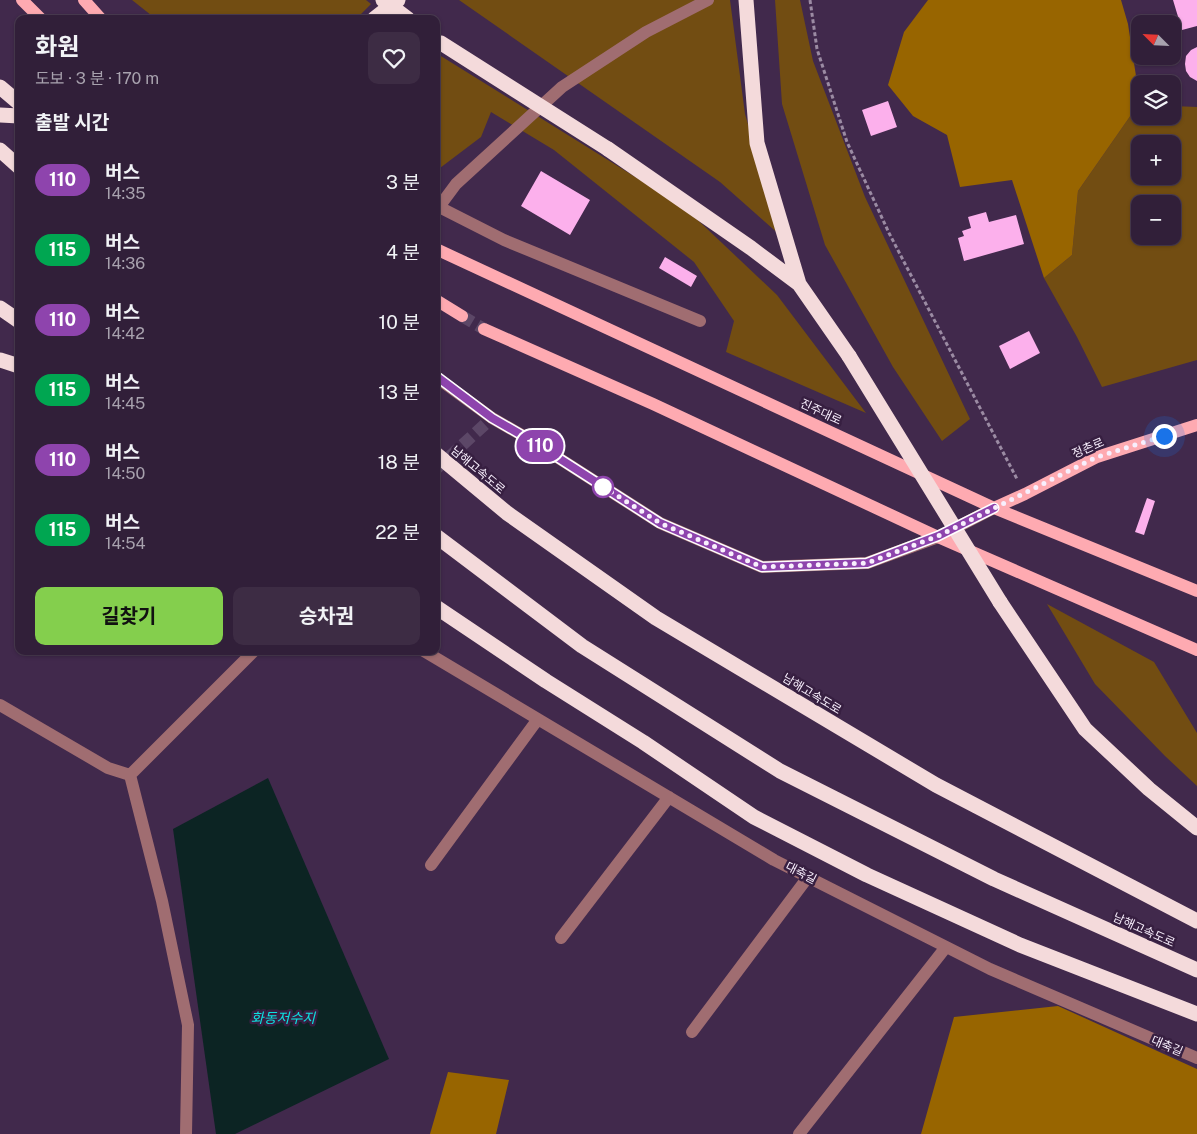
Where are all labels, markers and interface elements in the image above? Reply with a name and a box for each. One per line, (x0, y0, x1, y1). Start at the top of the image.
north arrow (1131, 15, 1181, 65)
map controls (1131, 15, 1181, 245)
text: 화원 (35, 32, 79, 60)
button: heart (368, 32, 420, 84)
text: 도보 · 3 분 · 170 m (35, 69, 159, 88)
button: layers (1131, 75, 1181, 125)
text: 출발 시간 (35, 111, 109, 133)
button: + (1131, 135, 1181, 185)
text: 버스 (105, 161, 140, 183)
text: 110 (49, 169, 76, 190)
text: 3 분 (386, 171, 420, 193)
text: 14:35 (105, 184, 146, 203)
button: − (1131, 195, 1181, 245)
text: 버스 (105, 231, 140, 253)
text: 115 (49, 239, 76, 260)
text: 4 분 (386, 241, 420, 263)
text: 14:36 (105, 254, 145, 273)
text: 버스 (105, 301, 140, 323)
text: 110 (49, 309, 76, 330)
text: 10 분 (379, 311, 420, 333)
text: 14:42 (105, 324, 145, 343)
text: 버스 (105, 371, 140, 393)
text: 115 (49, 379, 76, 400)
text: 13 분 (378, 381, 420, 403)
text: 14:45 (105, 394, 145, 413)
street label: 진주대로 (798, 396, 844, 428)
your location (1152, 424, 1177, 449)
line badge: 110 (511, 430, 569, 462)
text: 110 (526, 435, 554, 456)
street label: 정촌로 (1070, 435, 1106, 461)
text: 버스 (105, 441, 140, 463)
street label: 남해고속도로 (448, 443, 508, 497)
text: 110 (49, 449, 76, 470)
text: 18 분 (378, 451, 420, 473)
text: 14:50 (105, 464, 145, 483)
unlabelled marker (592, 476, 614, 498)
text: 버스 (105, 511, 140, 533)
text: 115 (49, 519, 76, 540)
text: 22 분 (375, 521, 420, 543)
text: 14:54 (105, 534, 145, 553)
button: 길찾기 (35, 587, 223, 645)
button: 승차권 (233, 587, 420, 645)
street label: 남해고속도로 (780, 671, 844, 717)
street label: 대축길 (783, 859, 819, 887)
street label: 남해고속도로 (1111, 910, 1177, 950)
water label: 화동저수지 (251, 1010, 316, 1026)
street label: 대축길 (1149, 1033, 1185, 1059)

